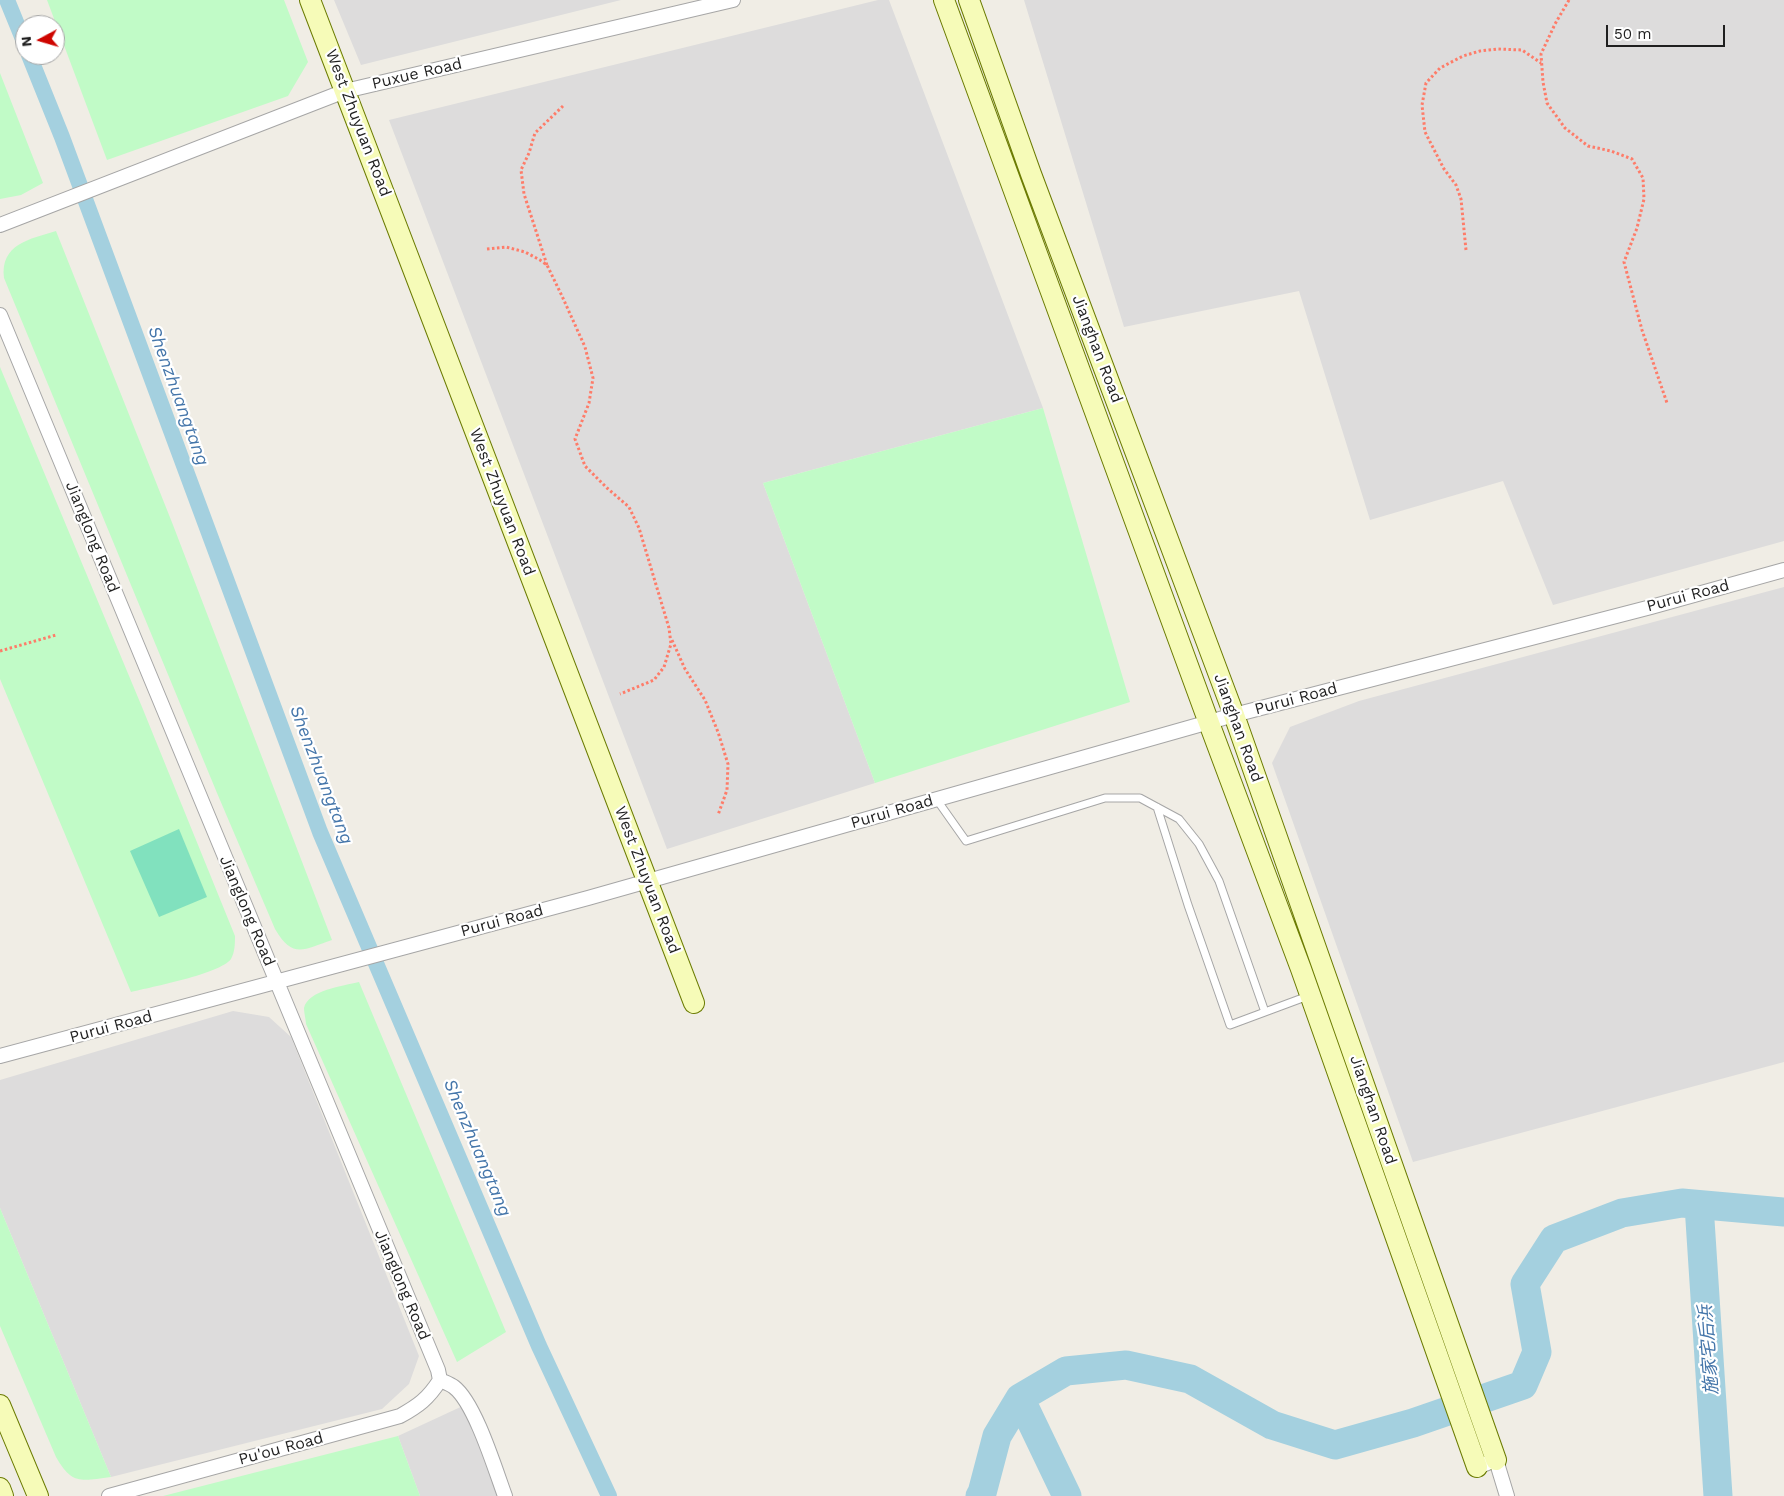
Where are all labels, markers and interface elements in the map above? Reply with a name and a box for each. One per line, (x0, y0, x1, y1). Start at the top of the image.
north arrow (15, 15, 65, 65)
scale bar (1609, 15, 1728, 47)
text: 50 m (1614, 25, 1651, 43)
text: N (18, 35, 35, 47)
street label: West Zhuyuan Road (321, 47, 395, 199)
street label: Puxue Road (370, 54, 464, 94)
street label: Jianghan Road (1068, 292, 1126, 406)
water label: Shenzhuangtang (143, 323, 213, 469)
street label: West Zhuyuan Road (465, 426, 539, 578)
street label: Jianglong Road (61, 479, 123, 595)
street label: Purui Road (1645, 576, 1731, 616)
street label: Jianghan Road (1209, 671, 1267, 785)
street label: Purui Road (1253, 679, 1339, 719)
water label: Shenzhuangtang (285, 702, 357, 848)
street label: Purui Road (849, 791, 935, 833)
street label: West Zhuyuan Road (610, 804, 684, 956)
street label: Jianglong Road (215, 853, 279, 969)
street label: Purui Road (459, 901, 545, 941)
street label: Purui Road (68, 1007, 154, 1047)
street label: Jianghan Road (1345, 1053, 1401, 1167)
water label: Shenzhuangtang (438, 1076, 516, 1220)
street label: Jianglong Road (370, 1227, 434, 1343)
water label: 施家宅后浜 (1695, 1304, 1723, 1396)
street label: Pu'ou Road (236, 1428, 326, 1470)

